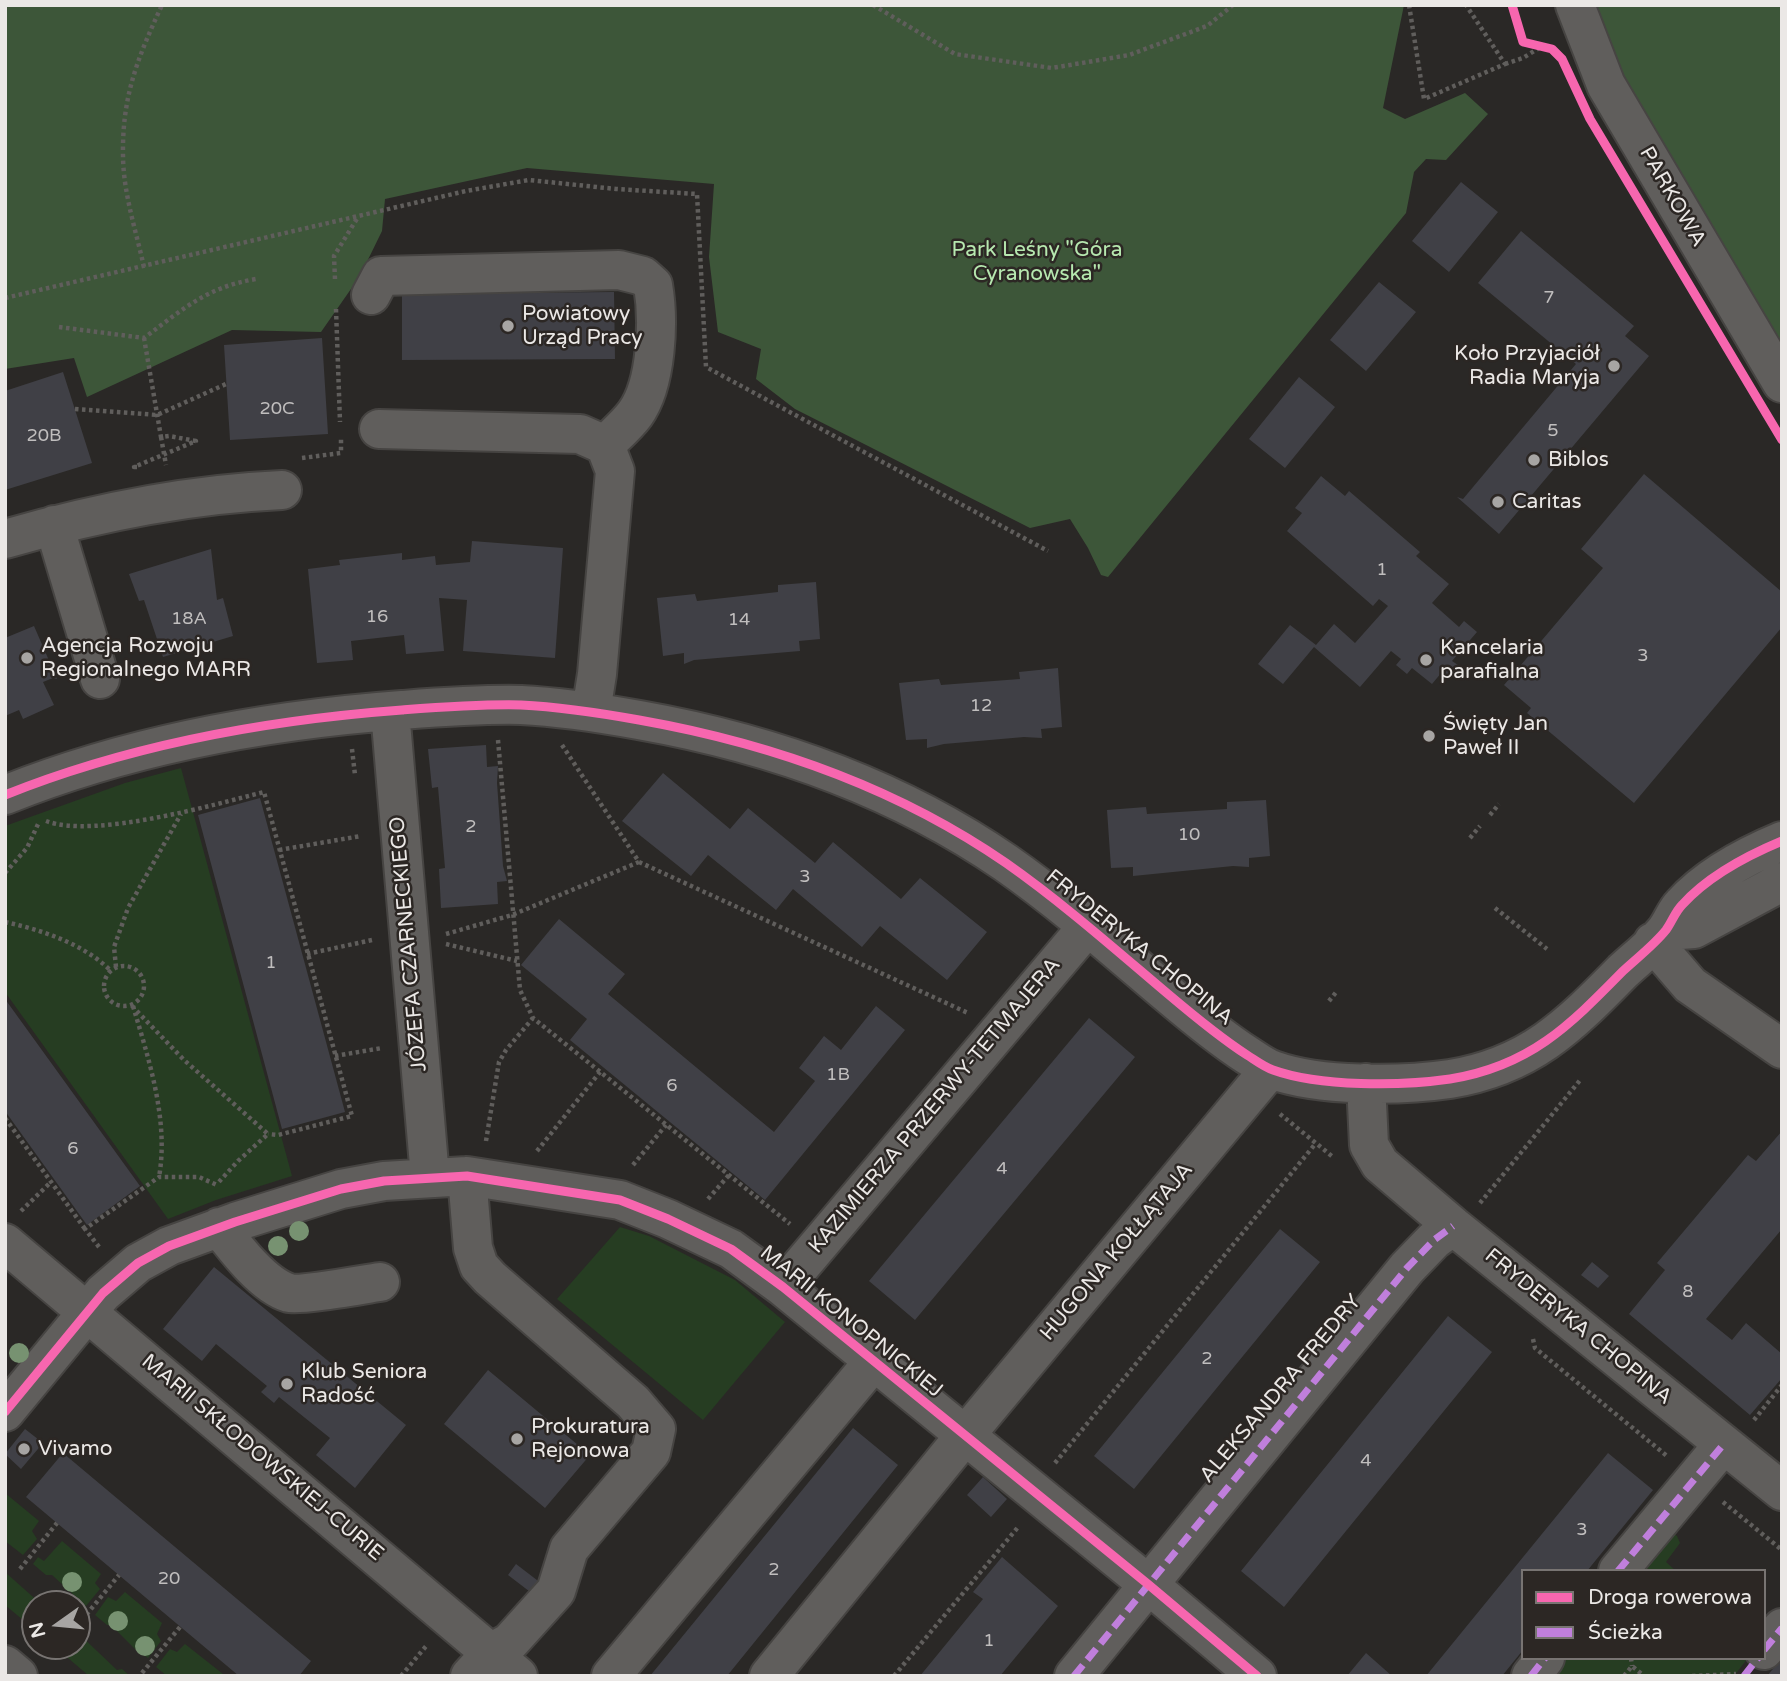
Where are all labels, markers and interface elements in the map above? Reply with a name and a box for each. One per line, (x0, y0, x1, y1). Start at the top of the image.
street label: PARKOWA (1633, 143, 1711, 251)
park label: Park Leśny "Góra Cyranowska" (952, 237, 1122, 287)
house number: 7 (1543, 287, 1555, 309)
place label: Powiatowy Urząd Pracy (522, 301, 643, 351)
marker: Powiatowy Urząd Pracy (500, 318, 516, 334)
place label: Koło Przyjaciół Radia Maryja (1454, 341, 1600, 391)
marker: Koło Przyjaciół Radia Maryja (1606, 358, 1622, 374)
house number: 20C (259, 398, 295, 420)
house number: 5 (1547, 420, 1559, 442)
house number: 20B (26, 425, 62, 447)
place label: Biblos (1548, 447, 1609, 473)
marker: Biblos (1526, 452, 1542, 468)
place label: Caritas (1512, 489, 1582, 515)
marker: Caritas (1490, 494, 1506, 510)
house number: 1 (1376, 559, 1388, 581)
house number: 16 (366, 606, 388, 628)
house number: 18A (171, 608, 207, 630)
house number: 14 (728, 609, 750, 631)
place label: Agencja Rozwoju Regionalnego MARR (41, 633, 251, 683)
place label: Kancelaria parafialna (1440, 635, 1544, 685)
house number: 3 (1637, 645, 1649, 667)
marker: Agencja Rozwoju Regionalnego MARR (19, 650, 35, 666)
marker: Kancelaria parafialna (1418, 652, 1434, 668)
house number: 12 (970, 695, 992, 717)
place label: Święty Jan Paweł II (1443, 711, 1548, 761)
marker: Święty Jan Paweł II (1421, 728, 1437, 744)
street label: JÓZEFA CZARNECKIEGO (385, 815, 433, 1073)
house number: 2 (465, 816, 477, 838)
house number: 10 (1178, 824, 1200, 846)
street label: FRYDERYKA CHOPINA (1040, 865, 1238, 1031)
house number: 3 (799, 866, 811, 888)
house number: 1 (265, 952, 277, 974)
street label: KAZIMIERZA PRZERWY-TETMAJERA (804, 953, 1066, 1259)
house number: 1B (826, 1064, 850, 1086)
house number: 6 (666, 1075, 678, 1097)
house number: 6 (67, 1138, 79, 1160)
house number: 4 (996, 1158, 1008, 1180)
street label: HUGONA KOŁŁĄTAJA (1035, 1158, 1199, 1346)
street label: MARII KONOPNICKIEJ (755, 1241, 947, 1403)
street label: FRYDERYKA CHOPINA (1479, 1244, 1677, 1410)
house number: 8 (1682, 1281, 1694, 1303)
street label: ALEKSANDRA FREDRY (1195, 1290, 1367, 1488)
house number: 2 (1201, 1348, 1213, 1370)
street label: MARII SKŁODOWSKIEJ-CURIE (136, 1349, 388, 1567)
place label: Klub Seniora Radość (301, 1359, 427, 1409)
marker: Klub Seniora Radość (279, 1376, 295, 1392)
place label: Prokuratura Rejonowa (531, 1414, 650, 1464)
marker: Prokuratura Rejonowa (509, 1431, 525, 1447)
place label: Vivamo (38, 1436, 112, 1462)
marker: Vivamo (16, 1441, 32, 1457)
house number: 4 (1360, 1450, 1372, 1472)
house number: 3 (1576, 1519, 1588, 1541)
house number: 2 (768, 1559, 780, 1581)
house number: 20 (158, 1568, 180, 1590)
legend (1521, 1569, 1766, 1660)
text: Droga rowerowa (1588, 1585, 1752, 1610)
north arrow (21, 1590, 91, 1660)
text: N (25, 1620, 50, 1640)
text: Ścieżka (1588, 1620, 1663, 1645)
house number: 1 (983, 1630, 995, 1652)

